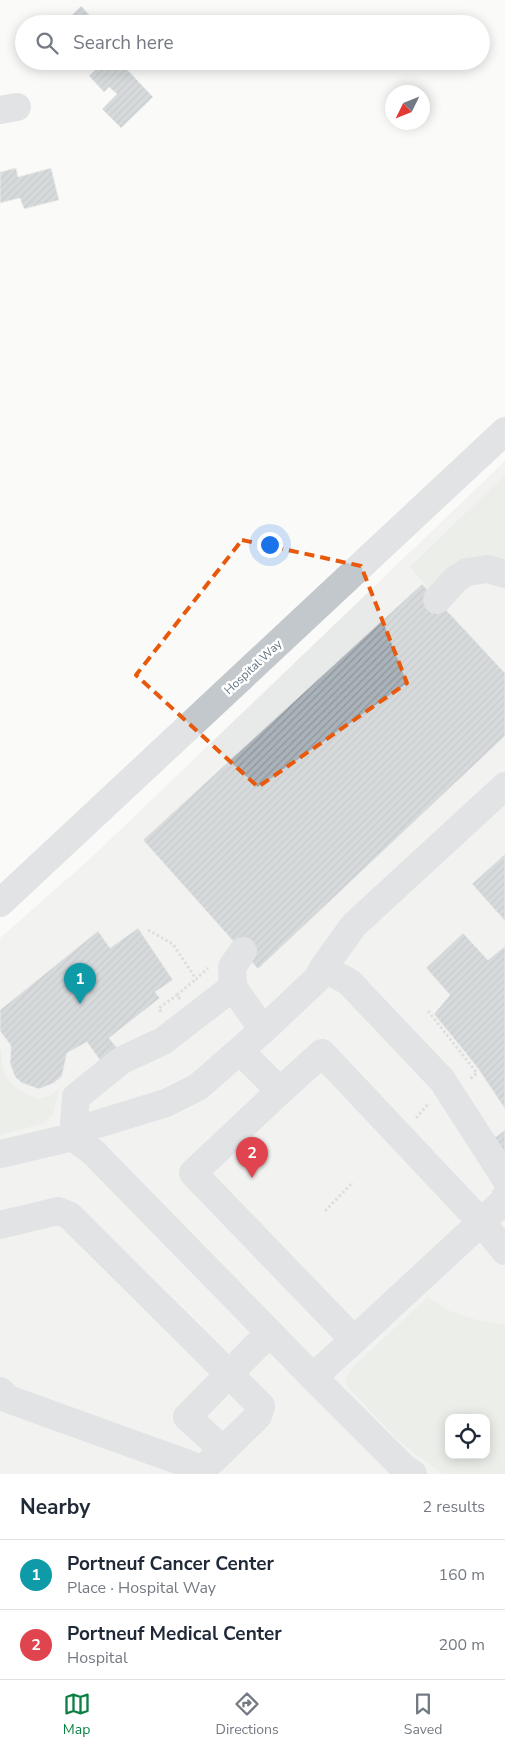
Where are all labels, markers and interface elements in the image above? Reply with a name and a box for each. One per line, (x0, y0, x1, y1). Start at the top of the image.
search box (15, 15, 490, 70)
icon: search (33, 29, 61, 57)
text: Search here (73, 30, 174, 56)
north arrow (385, 85, 430, 130)
your location (257, 532, 283, 558)
street label: Hospital Way (221, 636, 286, 698)
pin: 1 (64, 963, 96, 1004)
pin: 2 (236, 1137, 268, 1178)
map controls (445, 1414, 490, 1459)
button: locate (445, 1414, 490, 1459)
text: Nearby (20, 1493, 90, 1521)
text: 2 results (423, 1496, 485, 1518)
text: Portneuf Cancer Center (67, 1551, 274, 1577)
text: 1 (31, 1564, 41, 1586)
text: 160 m (438, 1564, 485, 1586)
text: Place · Hospital Way (67, 1577, 216, 1599)
text: Portneuf Medical Center (67, 1621, 282, 1647)
text: 2 (31, 1634, 41, 1656)
text: 200 m (438, 1634, 485, 1656)
text: Hospital (67, 1647, 128, 1669)
tab: Map (63, 1690, 91, 1739)
tab: Directions (216, 1690, 279, 1739)
tab: Saved (404, 1690, 442, 1739)

